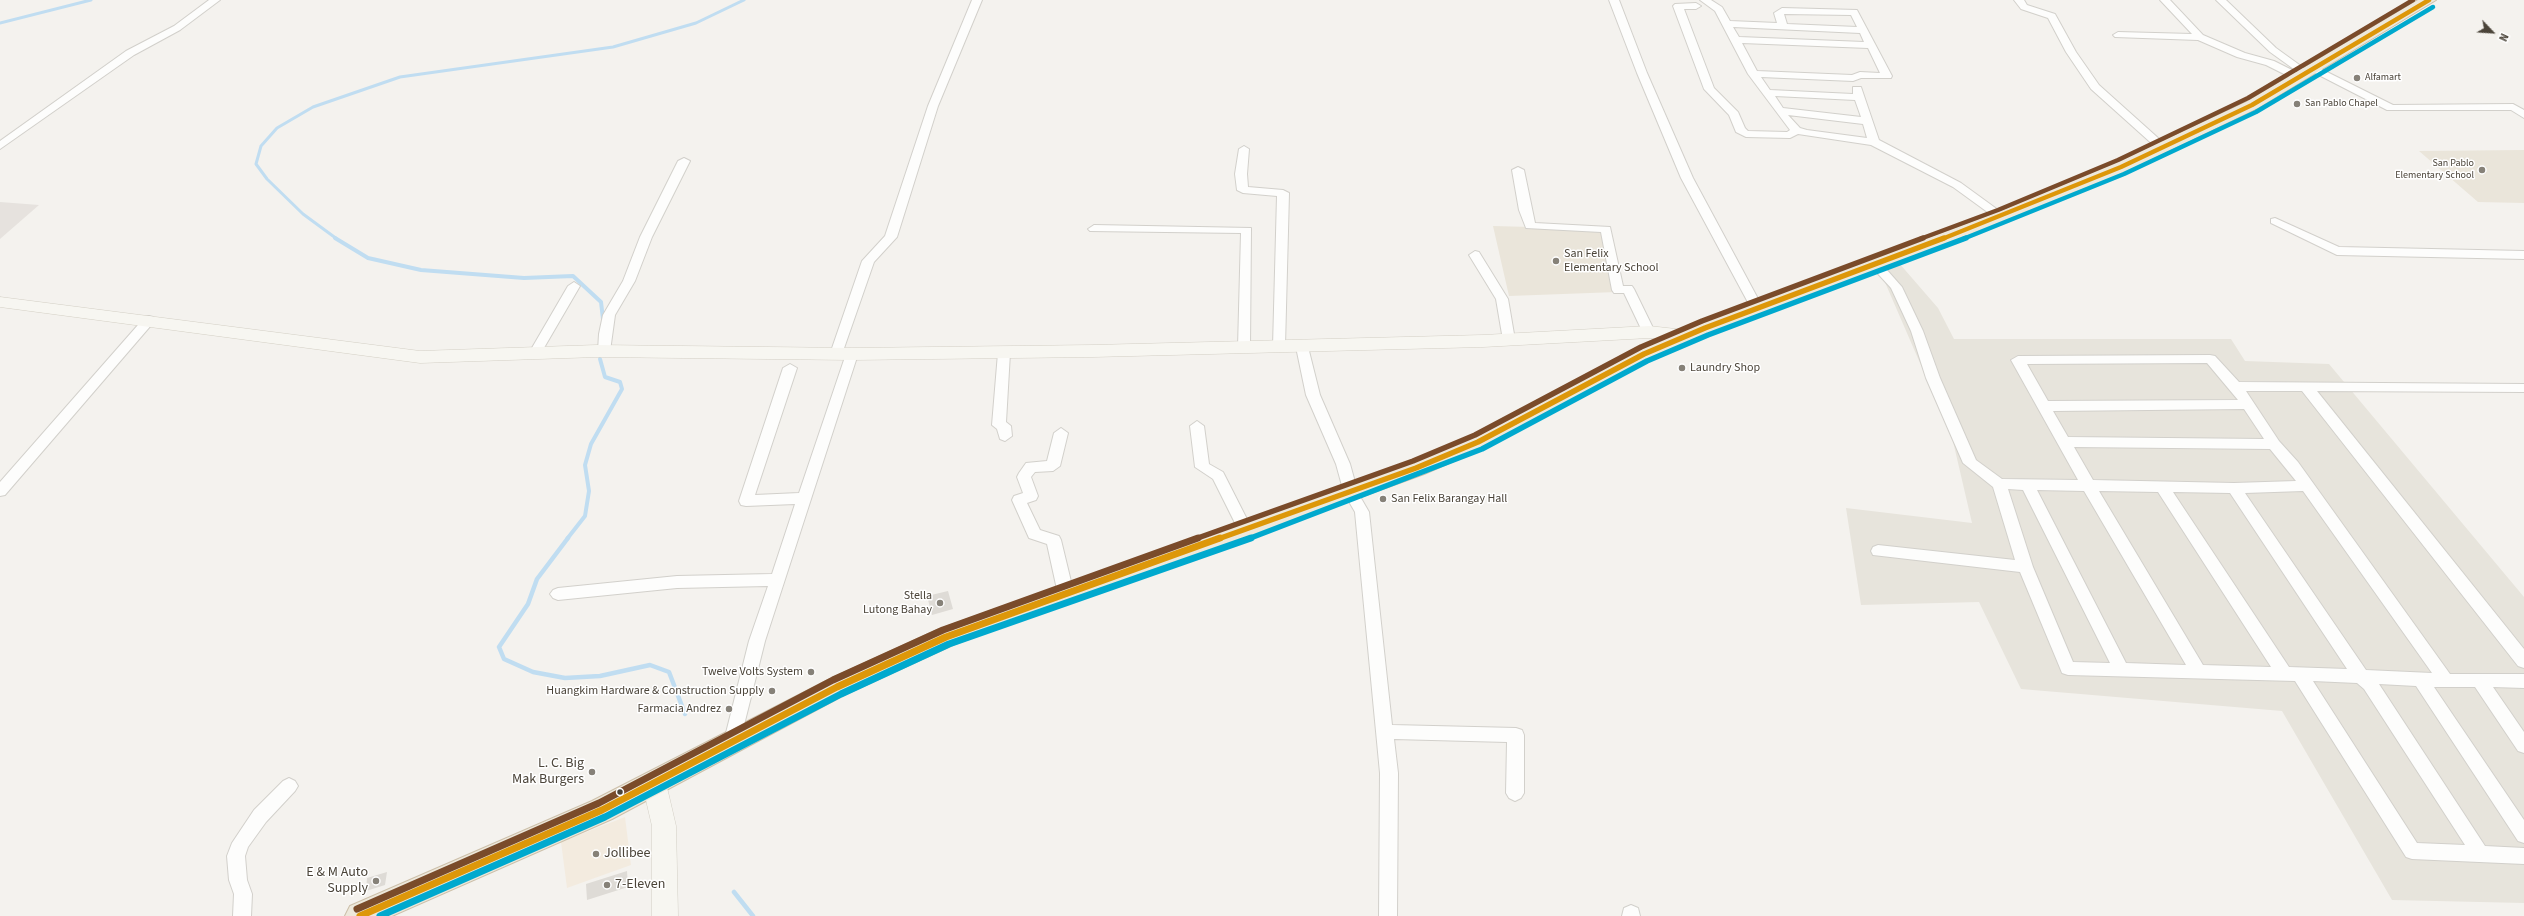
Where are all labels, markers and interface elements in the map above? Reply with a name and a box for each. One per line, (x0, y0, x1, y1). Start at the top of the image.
north arrow (2472, 12, 2512, 52)
text: N (2495, 31, 2512, 44)
place label: Alfamart (2365, 72, 2401, 84)
marker: Alfamart (2352, 73, 2362, 83)
place label: San Pablo Chapel (2305, 98, 2378, 110)
marker: San Pablo Chapel (2292, 99, 2302, 109)
place label: San Pablo Elementary School (2395, 158, 2474, 182)
marker: San Pablo Elementary School (2477, 165, 2487, 175)
place label: San Felix Elementary School (1564, 247, 1659, 275)
marker: San Felix Elementary School (1551, 256, 1561, 266)
place label: Laundry Shop (1690, 361, 1760, 375)
marker: Laundry Shop (1677, 363, 1687, 373)
place label: San Felix Barangay Hall (1391, 492, 1507, 506)
marker: San Felix Barangay Hall (1378, 494, 1388, 504)
place label: Stella Lutong Bahay (863, 589, 932, 617)
marker: Stella Lutong Bahay (935, 598, 945, 608)
place label: Twelve Volts System (702, 665, 803, 679)
marker: Twelve Volts System (806, 667, 816, 677)
place label: Huangkim Hardware & Construction Supply (546, 684, 764, 698)
marker: Huangkim Hardware & Construction Supply (767, 686, 777, 696)
place label: Farmacia Andrez (638, 702, 721, 716)
marker: Farmacia Andrez (724, 704, 734, 714)
place label: L. C. Big Mak Burgers (512, 756, 584, 788)
marker: L. C. Big Mak Burgers (587, 767, 597, 777)
unlabelled marker (615, 787, 625, 797)
place label: Jollibee (604, 846, 651, 862)
marker: Jollibee (591, 849, 601, 859)
place label: E & M Auto Supply (306, 865, 368, 898)
marker: E & M Auto Supply (371, 876, 381, 886)
place label: 7-Eleven (615, 877, 665, 893)
marker: 7-Eleven (602, 880, 612, 890)

